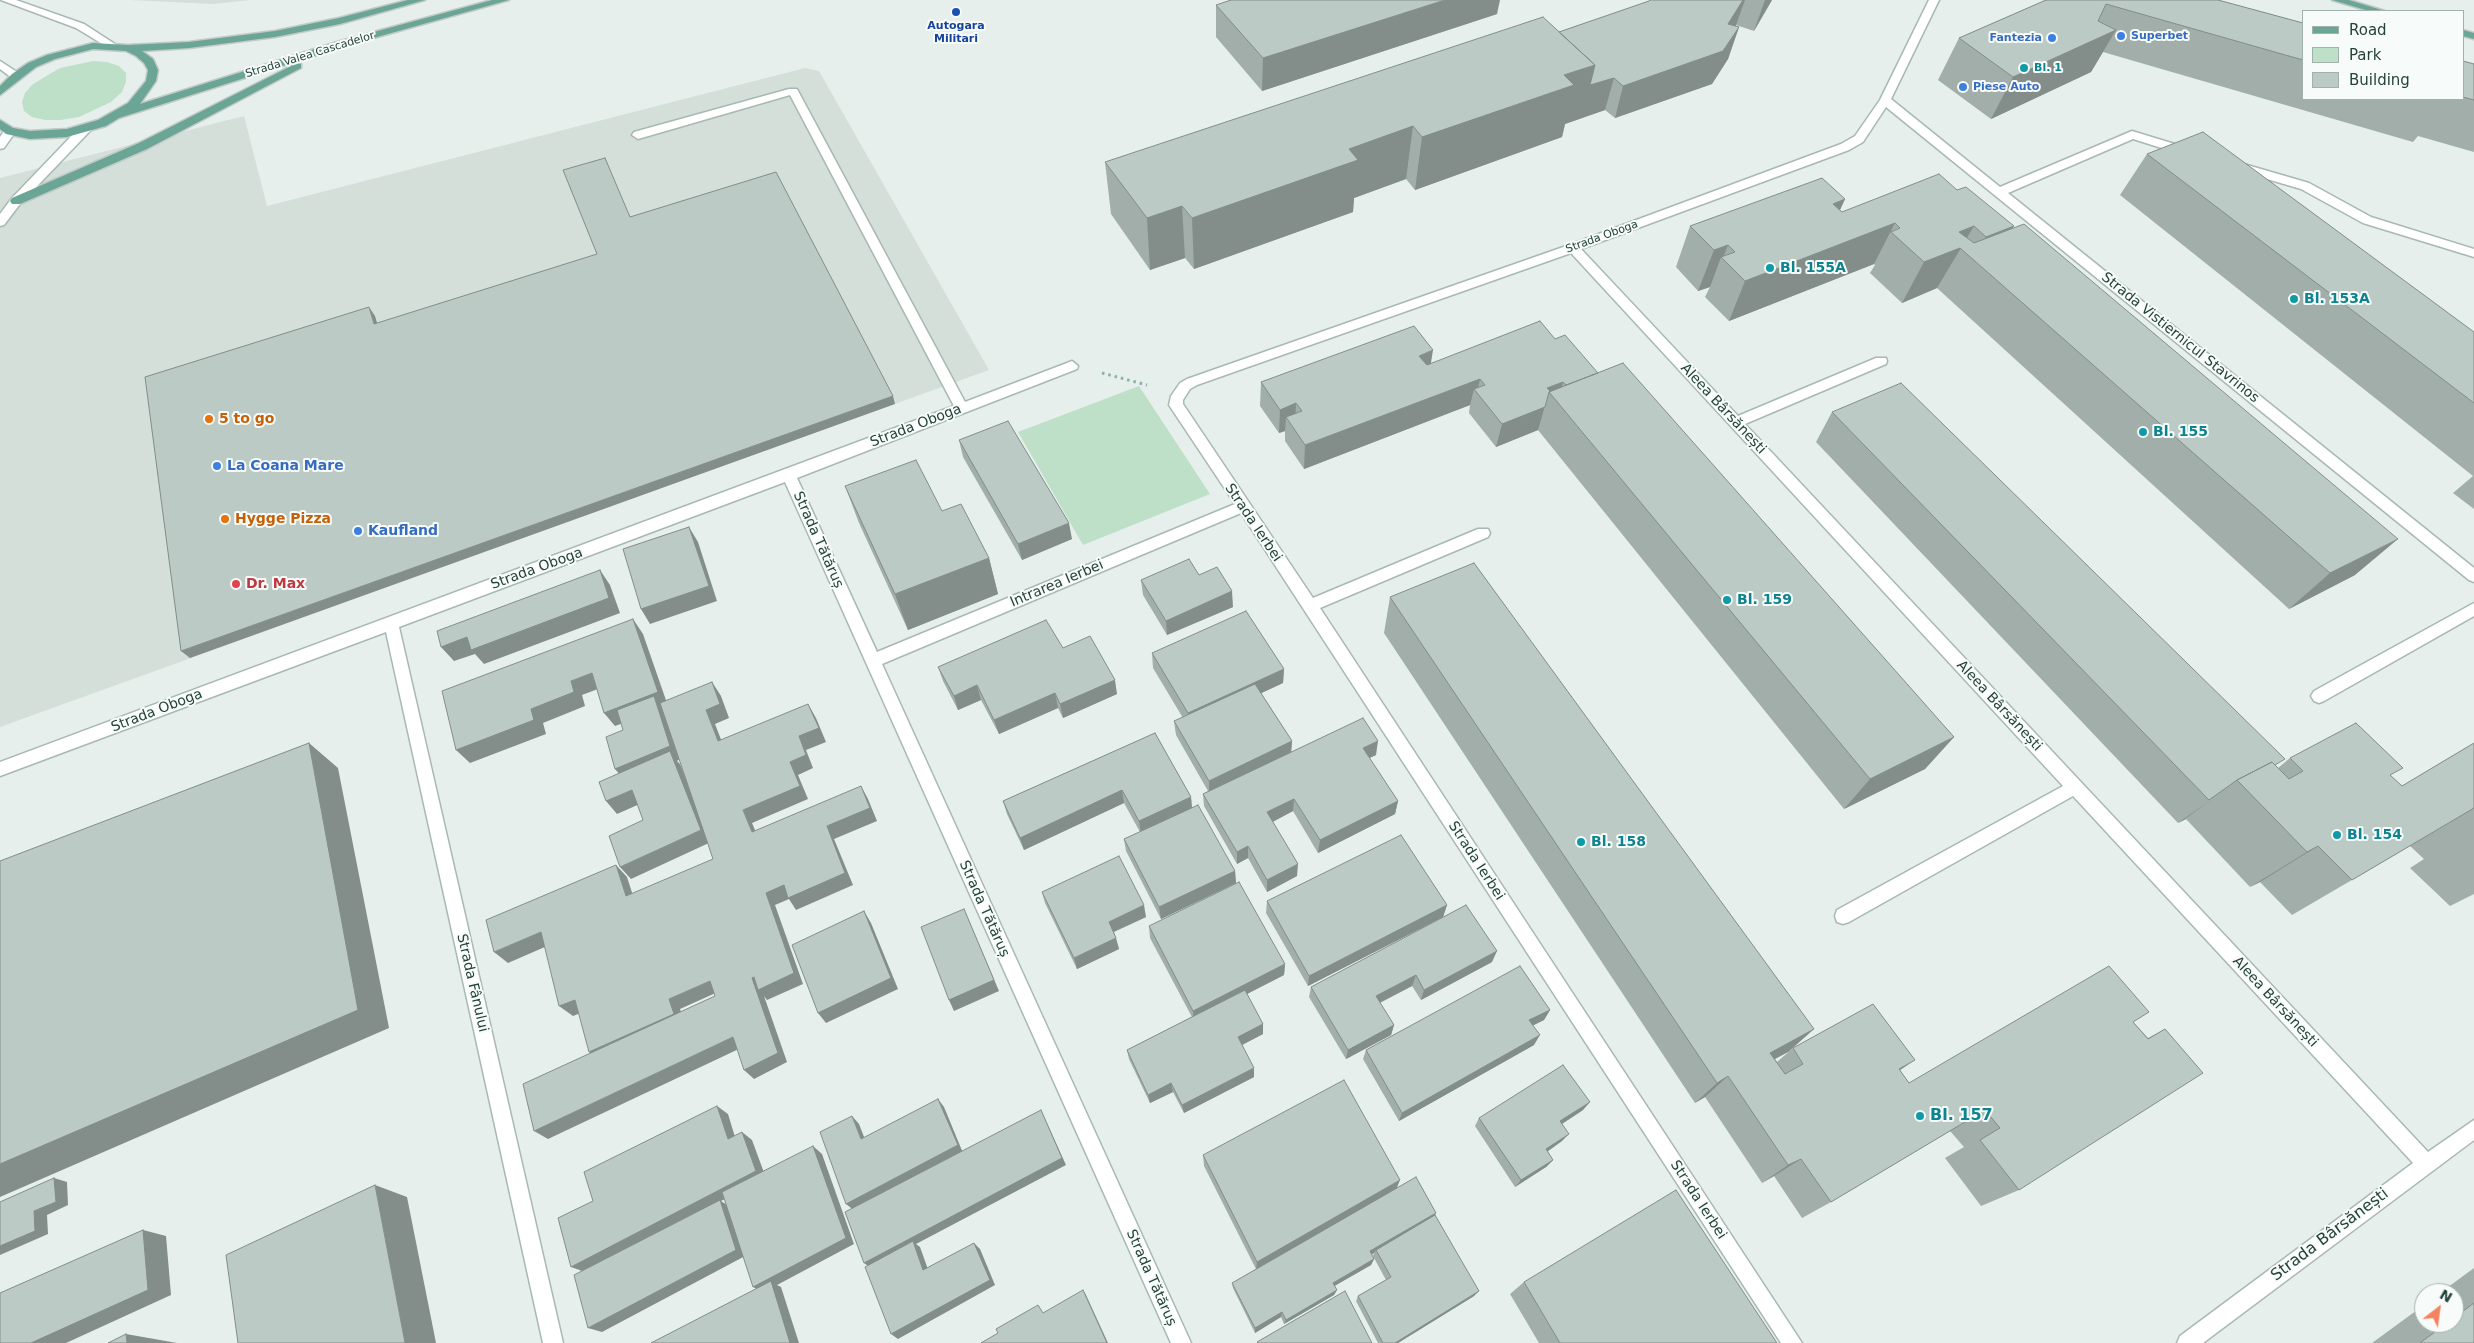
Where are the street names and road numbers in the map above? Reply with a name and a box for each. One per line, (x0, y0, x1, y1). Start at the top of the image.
street label: Strada Valea Cascadelor (244, 29, 376, 81)
street label: Strada Oboga (1564, 218, 1640, 256)
street label: Strada Vistiernicul Stavrinos (2098, 269, 2262, 407)
street label: Aleea Bârsănești (1677, 360, 1769, 458)
street label: Strada Oboga (868, 401, 964, 451)
street label: Strada Ierbei (1221, 481, 1285, 565)
street label: Strada Tătăruș (789, 489, 847, 591)
street label: Strada Oboga (489, 545, 585, 593)
street label: Intrarea Ierbei (1008, 557, 1106, 611)
street label: Aleea Bârsănești (1953, 657, 2045, 755)
street label: Strada Oboga (109, 686, 205, 736)
street label: Strada Ierbei (1444, 818, 1508, 904)
street label: Strada Tătăruș (955, 858, 1013, 960)
street label: Strada Fânului (453, 932, 491, 1034)
street label: Aleea Bârsănești (2229, 953, 2321, 1051)
street label: Strada Ierbei (1666, 1157, 1730, 1243)
street label: Strada Bârsănești (2267, 1184, 2393, 1286)
street label: Strada Tătăruș (1122, 1227, 1180, 1329)

